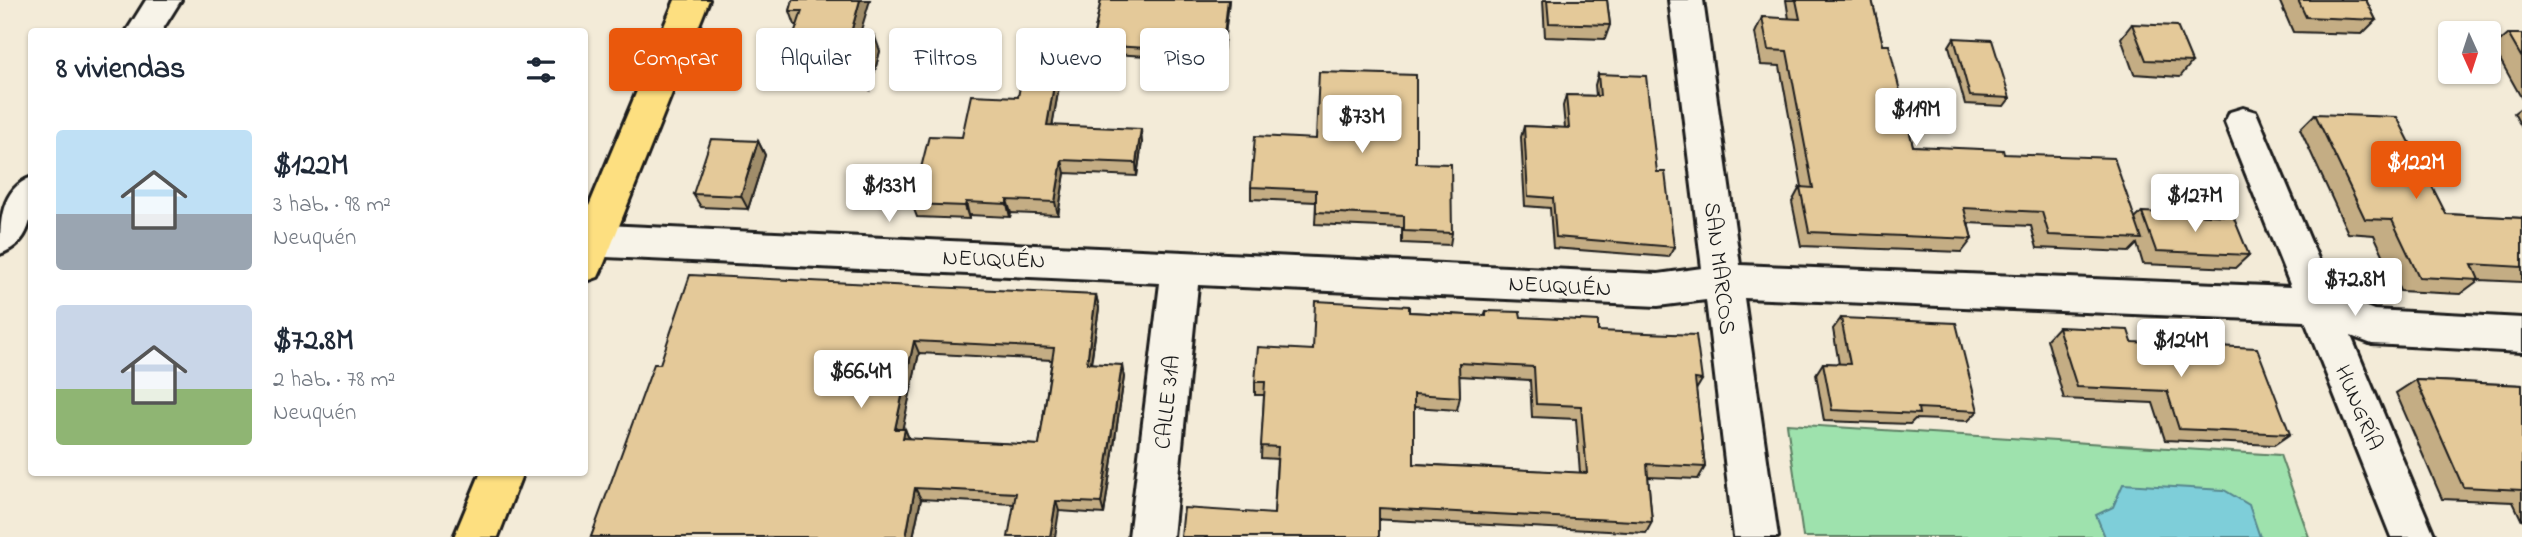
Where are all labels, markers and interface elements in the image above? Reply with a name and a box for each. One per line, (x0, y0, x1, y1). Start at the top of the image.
north arrow (2438, 21, 2501, 84)
map controls (2438, 21, 2501, 84)
chip: Comprar (609, 28, 742, 91)
chip: Alquilar (756, 28, 875, 91)
chip: Filtros (889, 28, 1002, 91)
chip: Nuevo (1016, 28, 1126, 91)
chip: Piso (1140, 28, 1229, 91)
text: 8 viviendas (56, 48, 185, 92)
icon: filters (522, 51, 560, 89)
pin: $119M (1867, 88, 1965, 148)
text: $119M (1891, 94, 1941, 127)
pin: $73M (1321, 96, 1403, 155)
text: $73M (1339, 101, 1385, 134)
pin: $122M (2367, 142, 2465, 201)
text: $122M (273, 145, 349, 189)
text: $122M (2387, 147, 2445, 180)
icon: home (112, 158, 196, 242)
pin: $133M (840, 164, 938, 224)
text: $133M (862, 170, 916, 203)
pin: $127M (2146, 174, 2244, 234)
text: $127M (2167, 180, 2223, 213)
text: 3 hab. · 98 m² (273, 189, 391, 222)
street label: SAN MARCOS (1694, 200, 1743, 336)
text: Neuquén (273, 222, 356, 255)
street label: NEUQUÉN (942, 242, 1046, 279)
pin: $72.8M (2298, 258, 2412, 318)
text: $72.8M (2324, 264, 2386, 297)
street label: NEUQUÉN (1508, 268, 1612, 307)
text: $72.8M (273, 320, 354, 364)
pin: $124M (2132, 320, 2230, 379)
text: $124M (2153, 325, 2209, 358)
icon: home (112, 333, 196, 417)
pin: $66.4M (804, 350, 918, 410)
street label: CALLE 31A (1147, 354, 1190, 451)
text: $66.4M (830, 356, 892, 389)
street label: HUNGRÍA (2325, 360, 2390, 456)
text: 2 hab. · 78 m² (273, 364, 395, 397)
text: Neuquén (273, 397, 356, 430)

